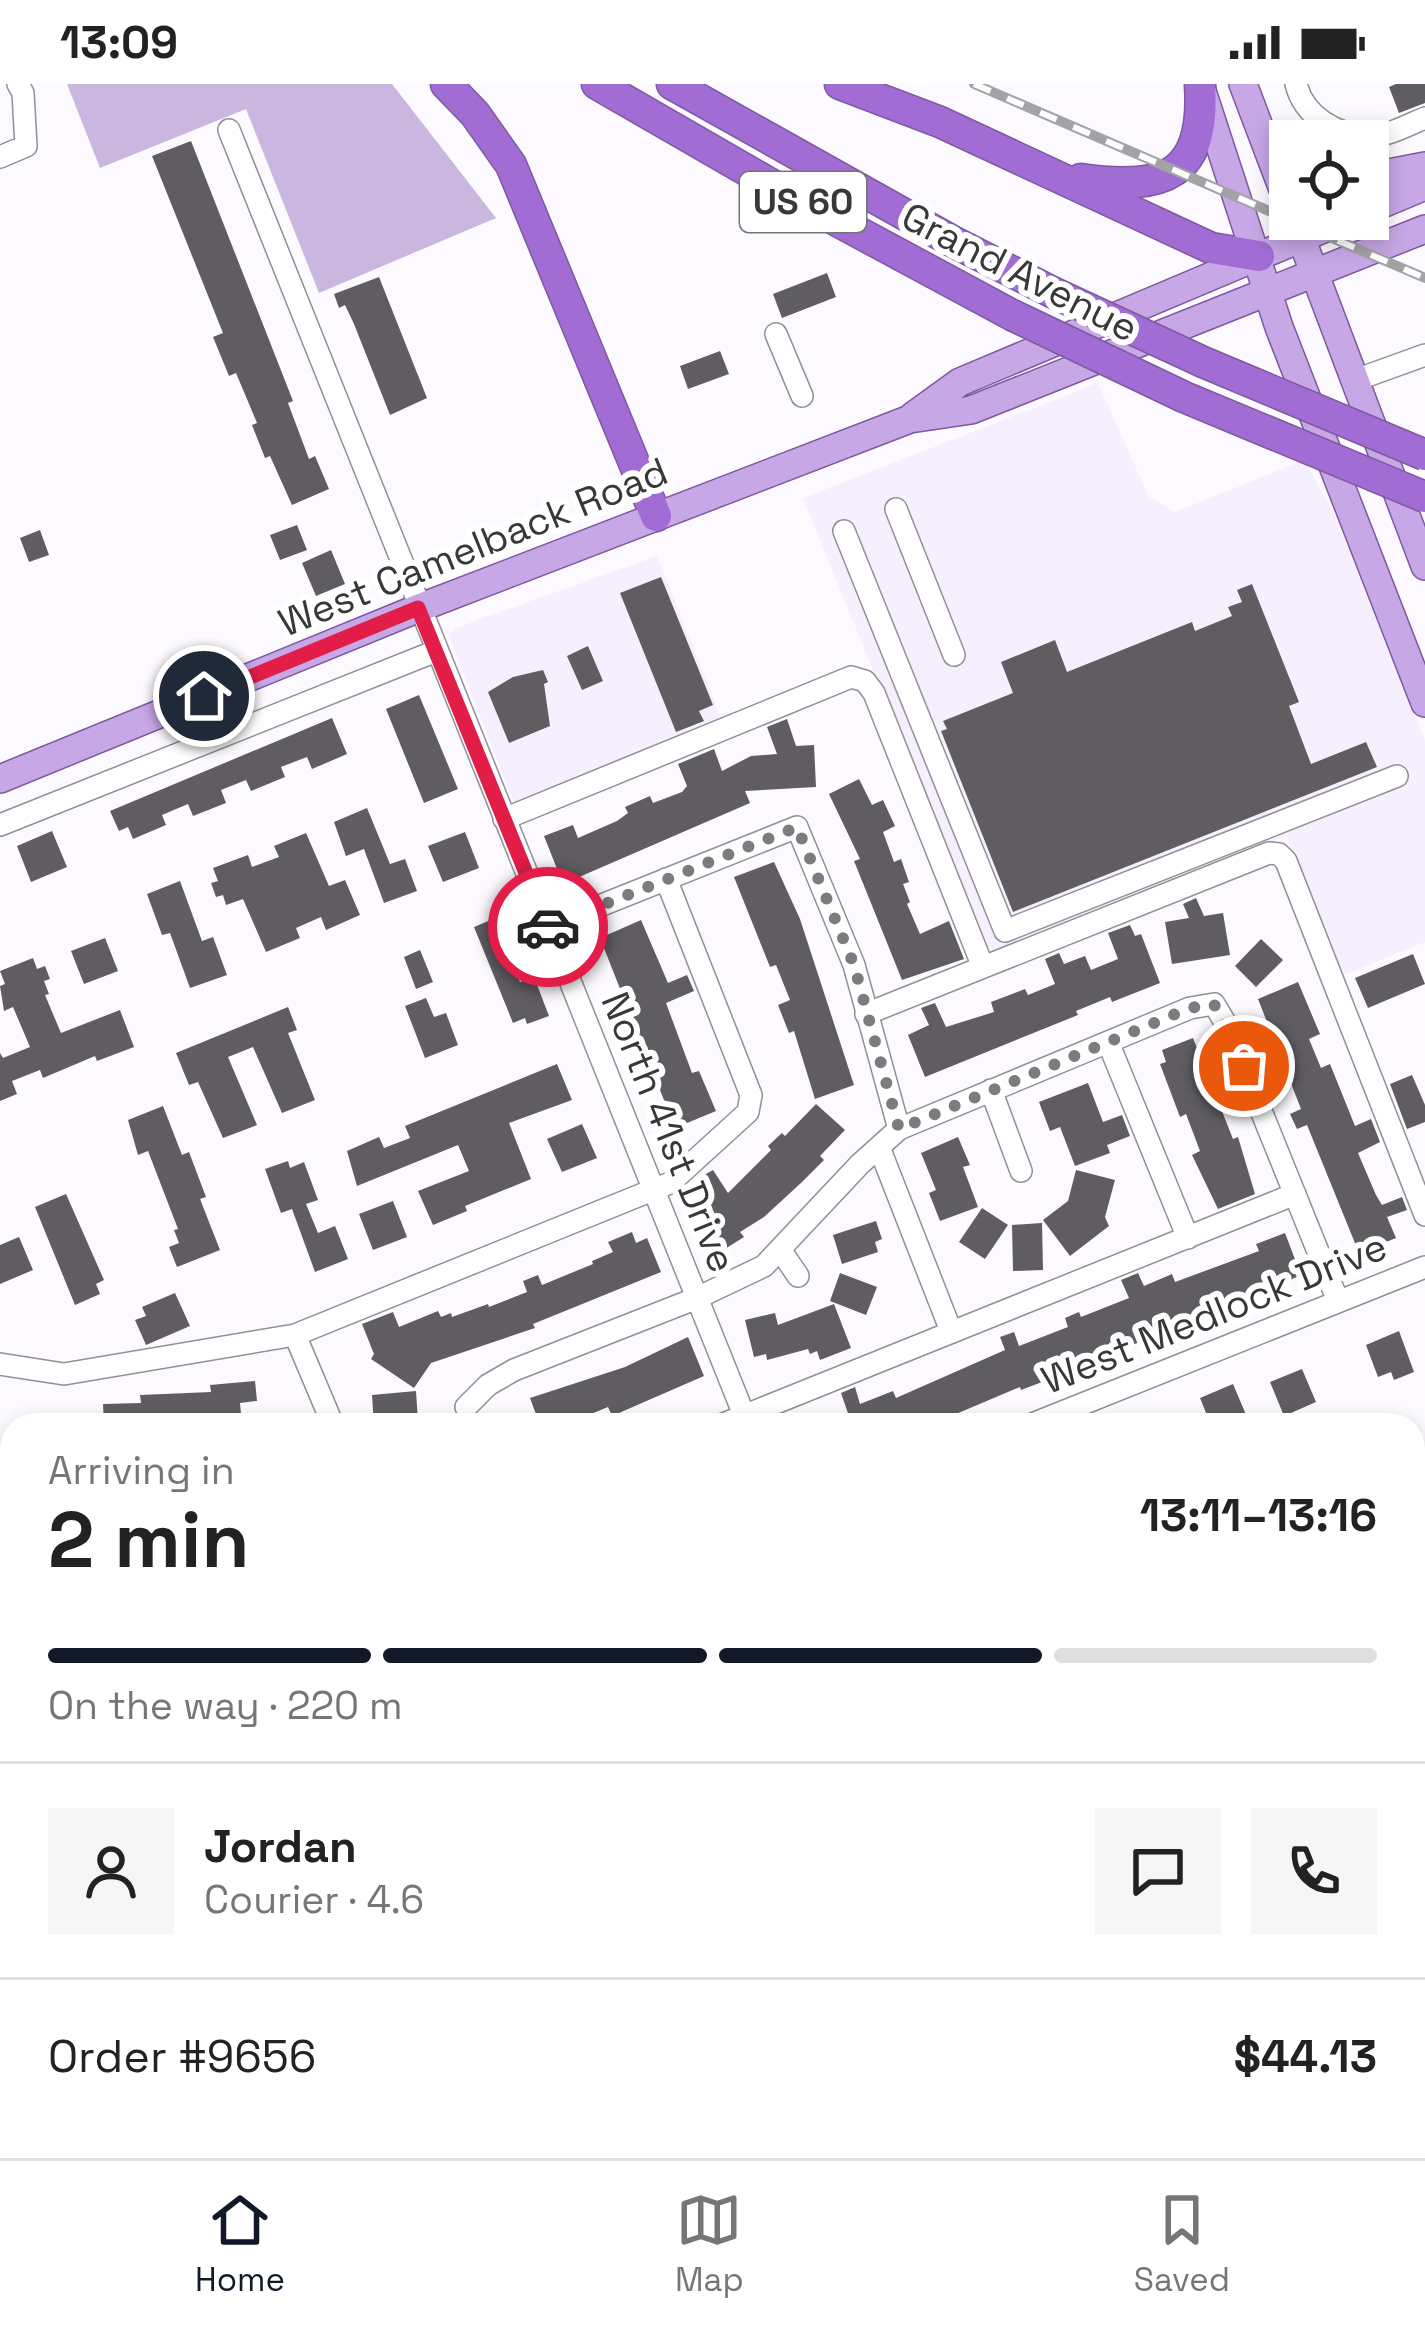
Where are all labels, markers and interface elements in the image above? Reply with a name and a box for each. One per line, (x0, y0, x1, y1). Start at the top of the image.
text: 13:09 (60, 14, 178, 71)
map controls (1269, 120, 1389, 240)
button: locate (1269, 120, 1389, 240)
road number: US 60 (740, 172, 866, 232)
street label: Grand Avenue (894, 191, 1146, 353)
street label: West Camelback Road (271, 446, 675, 648)
pin (153, 645, 255, 747)
icon: home (171, 663, 237, 729)
courier (488, 867, 608, 987)
icon: car (515, 894, 581, 960)
street label: North 41st Drive (591, 985, 747, 1279)
pin (1193, 1015, 1295, 1117)
icon: bag (1211, 1033, 1277, 1099)
street label: West Medlock Drive (1034, 1221, 1394, 1405)
text: Arriving in (48, 1446, 235, 1495)
text: 13:11–13:16 (1140, 1487, 1377, 1544)
text: 2 min (48, 1490, 250, 1590)
text: On the way · 220 m (48, 1681, 403, 1730)
button: person (48, 1808, 174, 1934)
button: chat (1095, 1808, 1221, 1934)
button: phone (1251, 1808, 1377, 1934)
text: Jordan (204, 1818, 357, 1875)
text: Courier · 4.6 (204, 1875, 424, 1924)
text: Order #9656 (48, 2028, 316, 2085)
text: $44.13 (1234, 2028, 1377, 2085)
tab: Home (195, 2187, 285, 2301)
tab: Map (675, 2187, 744, 2301)
tab: Saved (1134, 2187, 1230, 2301)

